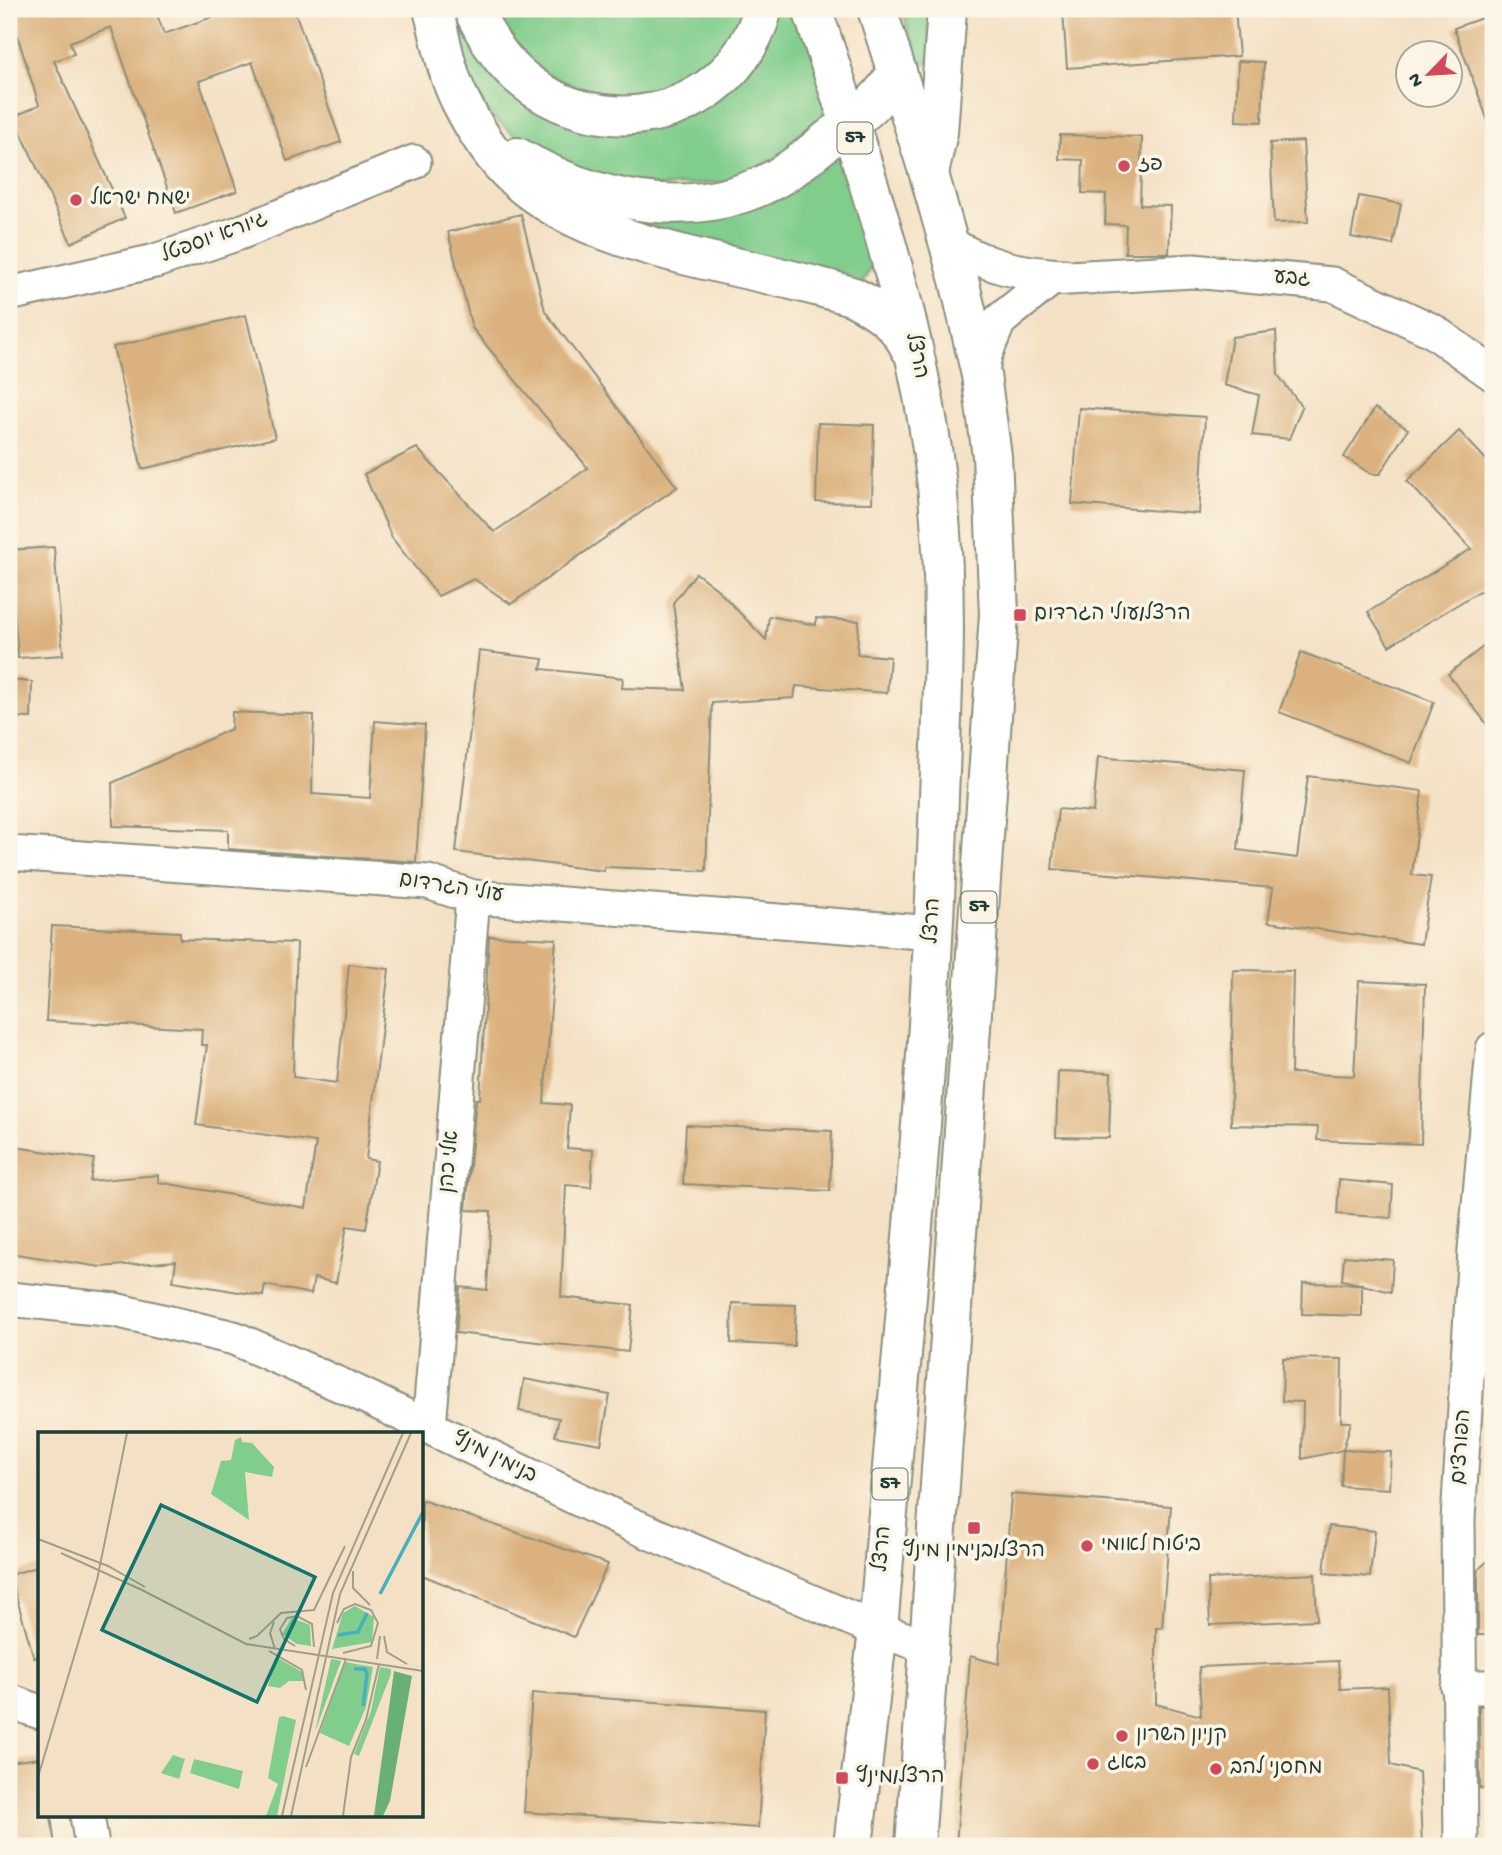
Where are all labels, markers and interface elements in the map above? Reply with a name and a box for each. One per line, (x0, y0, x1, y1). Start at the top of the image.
north arrow (1394, 38, 1464, 108)
text: N (1404, 69, 1430, 90)
road number: 57 (838, 122, 872, 154)
place label: פז (1138, 154, 1163, 179)
marker: פז (1116, 158, 1132, 174)
place label: ישמח ישראל (90, 186, 190, 213)
marker: ישמח ישראל (68, 192, 84, 208)
street label: גיורא יוספטל (157, 206, 272, 270)
street label: גבע (1272, 266, 1312, 294)
street label: הרצל (898, 330, 934, 381)
place label: הרצל/עולי הגרדום (1034, 601, 1191, 628)
marker: הרצל/עולי הגרדום (1012, 607, 1028, 623)
street label: עולי הגרדום (397, 866, 505, 910)
road number: 57 (962, 892, 996, 923)
street label: הרצל (918, 897, 948, 945)
street label: אלי כהן (434, 1130, 466, 1194)
street label: הפורצים (1448, 1408, 1478, 1486)
street label: בנימין מינץ (448, 1426, 541, 1490)
inset map (38, 1432, 424, 1816)
road number: 57 (872, 1468, 908, 1500)
marker: הרצל/בנימין מינץ (966, 1520, 982, 1536)
street label: הרצל (868, 1525, 898, 1573)
place label: ביטוח לאומי (1101, 1532, 1201, 1559)
place label: הרצל/בנימין מינץ (903, 1538, 1045, 1565)
marker: ביטוח לאומי (1079, 1538, 1095, 1554)
place label: קניון השרון (1136, 1724, 1227, 1749)
marker: קניון השרון (1114, 1728, 1130, 1744)
place label: באג (1107, 1752, 1147, 1777)
place label: מחסני להב (1230, 1755, 1322, 1782)
marker: באג (1085, 1756, 1101, 1772)
marker: מחסני להב (1208, 1761, 1224, 1777)
place label: הרצל/מינץ (856, 1764, 944, 1791)
marker: הרצל/מינץ (834, 1770, 850, 1786)

